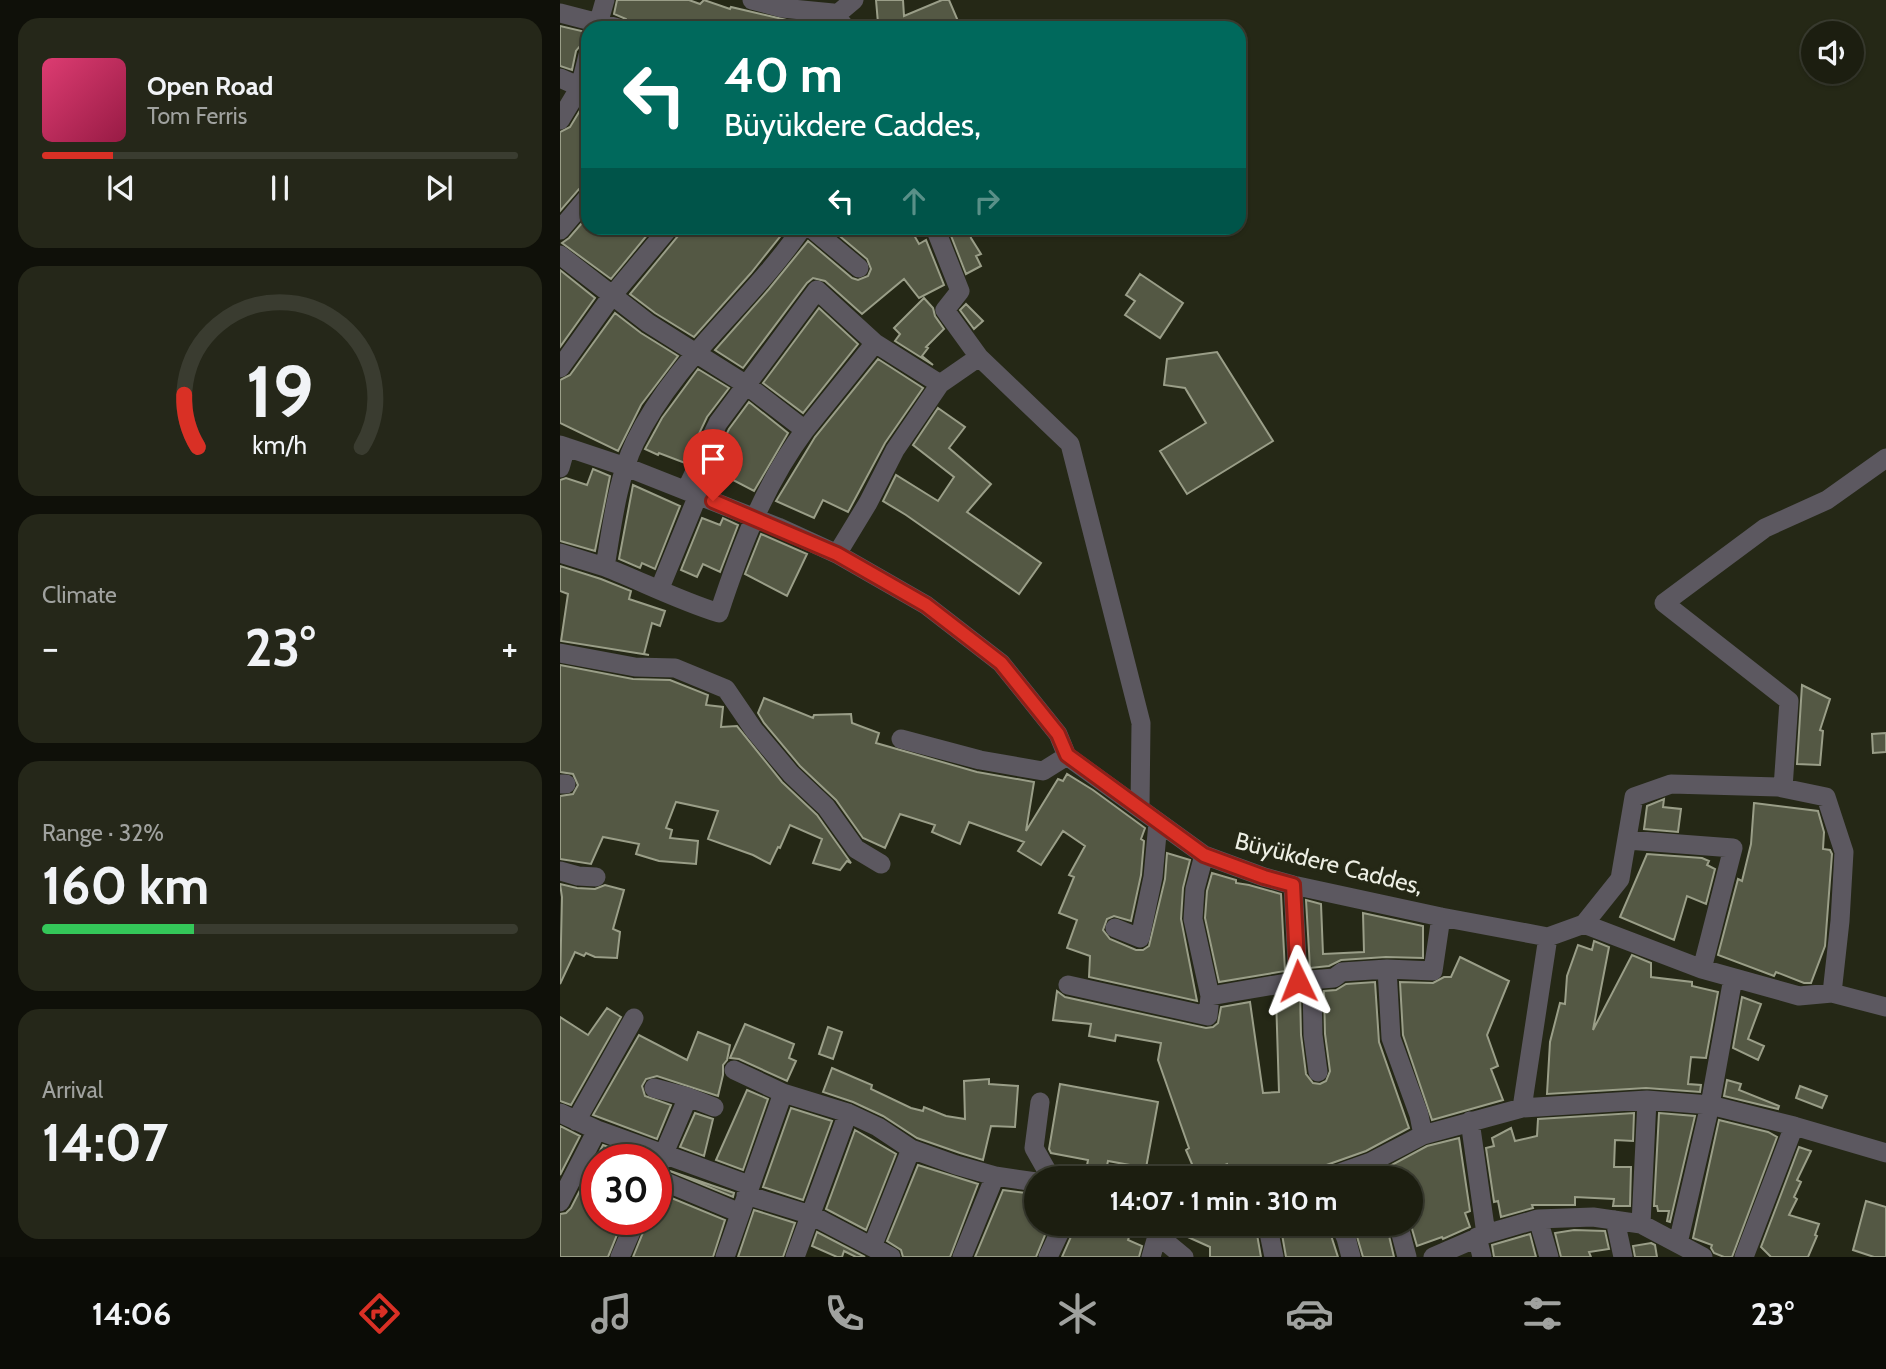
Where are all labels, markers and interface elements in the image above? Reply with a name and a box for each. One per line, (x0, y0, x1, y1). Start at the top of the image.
map controls (1801, 21, 1864, 84)
button: sound (1801, 21, 1864, 84)
text: 40 m (724, 45, 843, 104)
icon: left (609, 49, 700, 140)
text: Open Road (147, 70, 273, 102)
text: Tom Ferris (147, 102, 247, 130)
text: Büyükdere Caddes, (724, 105, 981, 144)
icon: previous (102, 169, 140, 207)
icon: pause (261, 169, 299, 207)
icon: next (420, 169, 458, 207)
icon: left (822, 182, 860, 220)
icon: ahead (895, 182, 933, 220)
icon: right (968, 182, 1006, 220)
text: 19 (246, 347, 314, 435)
text: km/h (253, 429, 307, 459)
pin (683, 429, 743, 501)
icon: arrive (694, 440, 732, 478)
text: Climate (42, 581, 117, 609)
text: 23° (245, 616, 315, 679)
text: − (42, 624, 59, 671)
text: + (501, 624, 518, 671)
text: Range · 32% (42, 819, 164, 847)
street label: Büyükdere Caddes, (1232, 826, 1426, 900)
text: 160 km (42, 854, 209, 917)
position arrow (1261, 944, 1335, 1018)
text: Arrival (42, 1076, 103, 1104)
text: 14:07 (42, 1111, 168, 1174)
speed limit sign: 30 (581, 1144, 672, 1235)
text: 14:07 · 1 min · 310 m (1110, 1185, 1337, 1217)
icon: directions (355, 1289, 404, 1338)
icon: music (587, 1289, 636, 1338)
icon: phone (820, 1289, 869, 1338)
icon: climate (1053, 1289, 1102, 1338)
icon: car (1285, 1289, 1334, 1338)
icon: filters (1518, 1289, 1567, 1338)
text: 14:06 (92, 1294, 171, 1333)
text: 23° (1751, 1294, 1794, 1333)

